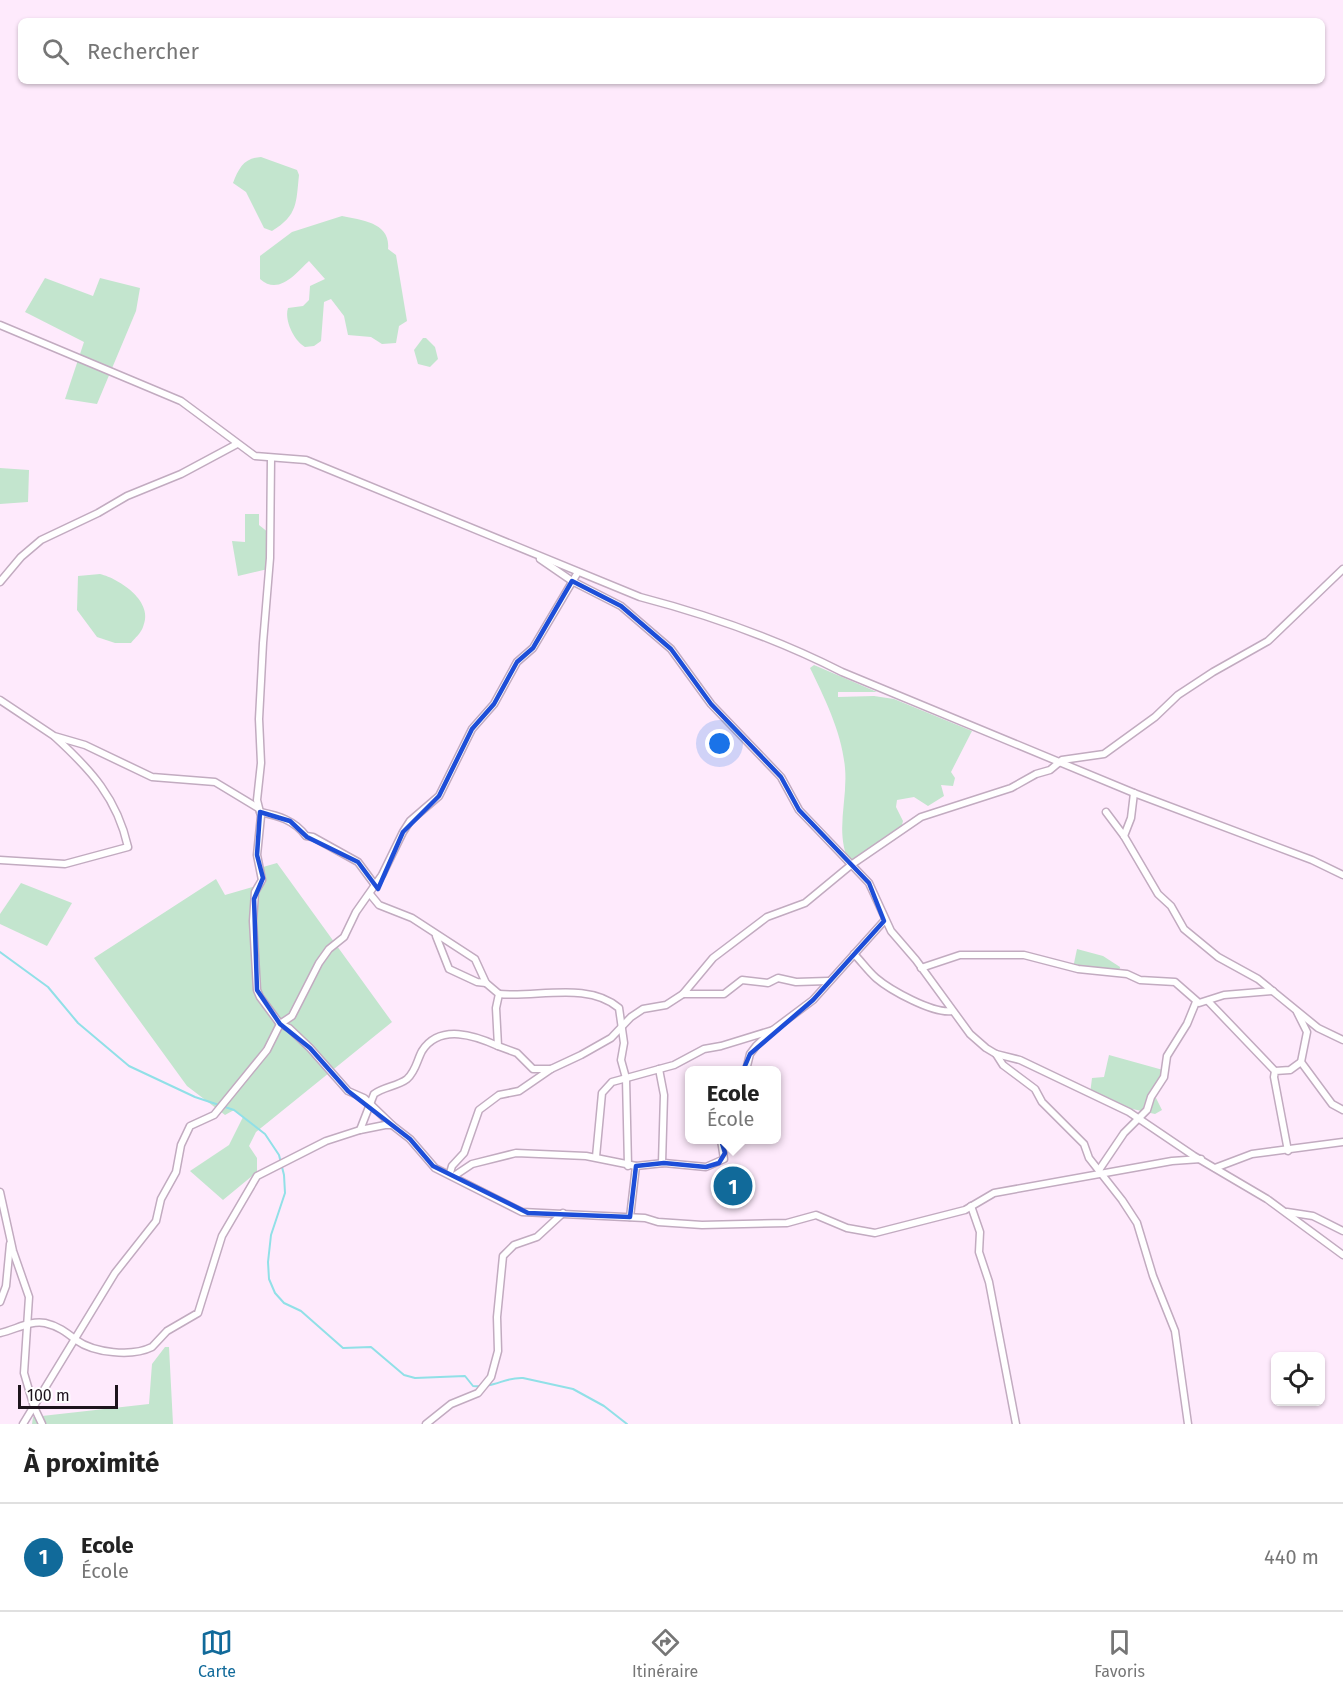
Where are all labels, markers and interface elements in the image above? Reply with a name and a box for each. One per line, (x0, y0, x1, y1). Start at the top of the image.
search box (18, 18, 1325, 84)
icon: search (39, 35, 72, 68)
text: Rechercher (87, 38, 199, 65)
your location (705, 729, 734, 758)
popup (685, 1066, 781, 1144)
text: Ecole (707, 1080, 759, 1107)
text: École (707, 1107, 754, 1131)
pin: 1 (714, 1164, 752, 1208)
map controls (1271, 1352, 1325, 1406)
button: locate (1271, 1352, 1325, 1406)
scale bar (18, 1382, 118, 1410)
text: 100 m (27, 1386, 70, 1405)
text: À proximité (24, 1448, 159, 1479)
text: Ecole (81, 1532, 134, 1559)
text: 1 (39, 1545, 48, 1569)
text: 440 m (1264, 1545, 1319, 1569)
text: École (81, 1559, 129, 1583)
tab: Carte (198, 1626, 236, 1681)
tab: Itinéraire (632, 1626, 698, 1681)
tab: Favoris (1094, 1626, 1145, 1681)

